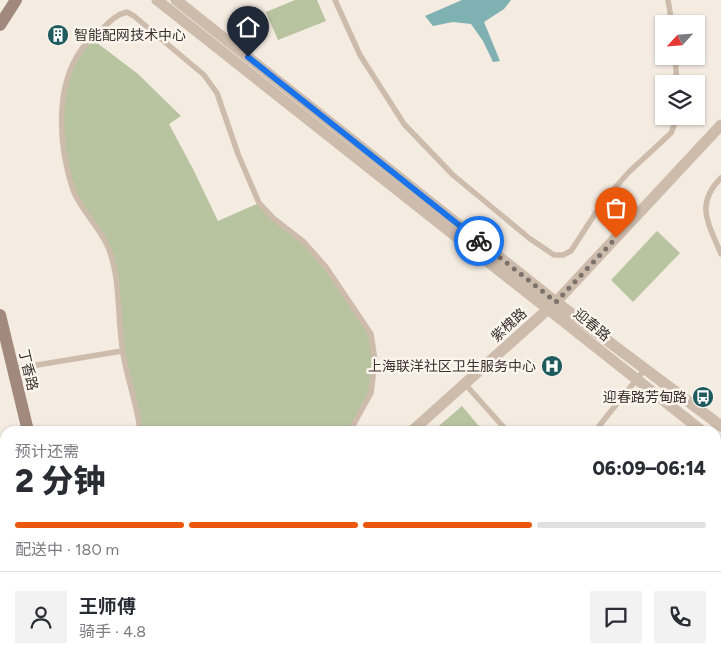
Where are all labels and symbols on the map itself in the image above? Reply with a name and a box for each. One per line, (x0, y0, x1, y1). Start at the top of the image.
pin (227, 6, 269, 57)
north arrow (655, 15, 705, 65)
building icon: 智能配网技术中心 (46, 23, 70, 47)
place label: 智能配网技术中心 (74, 27, 186, 44)
pin (595, 187, 637, 238)
courier (454, 216, 504, 266)
street label: 紫槐路 (488, 305, 530, 345)
street label: 迎春路 (570, 305, 614, 345)
street label: 丁香路 (15, 348, 41, 392)
hospital icon: 上海联洋社区卫生服务中心 (540, 354, 564, 378)
place label: 上海联洋社区卫生服务中心 (368, 358, 536, 375)
bus stop icon: 迎春路芳甸路 (691, 385, 715, 409)
place label: 迎春路芳甸路 (603, 389, 687, 406)

